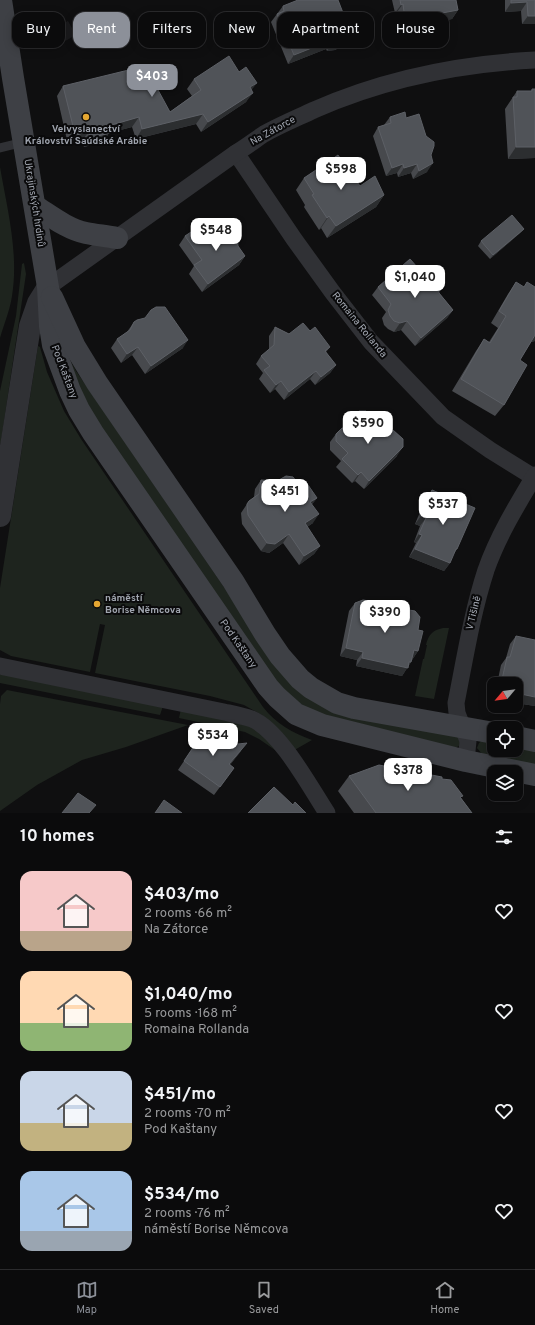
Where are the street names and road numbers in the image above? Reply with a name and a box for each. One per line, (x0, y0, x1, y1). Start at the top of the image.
street label: Na Zátorce (248, 113, 298, 149)
street label: Ukrajinských hrdinů (21, 158, 47, 248)
street label: Romaina Rollanda (329, 290, 389, 360)
street label: Pod Kaštany (48, 343, 80, 401)
street label: V Tišině (463, 594, 485, 632)
street label: Pod Kaštany (217, 617, 259, 671)

